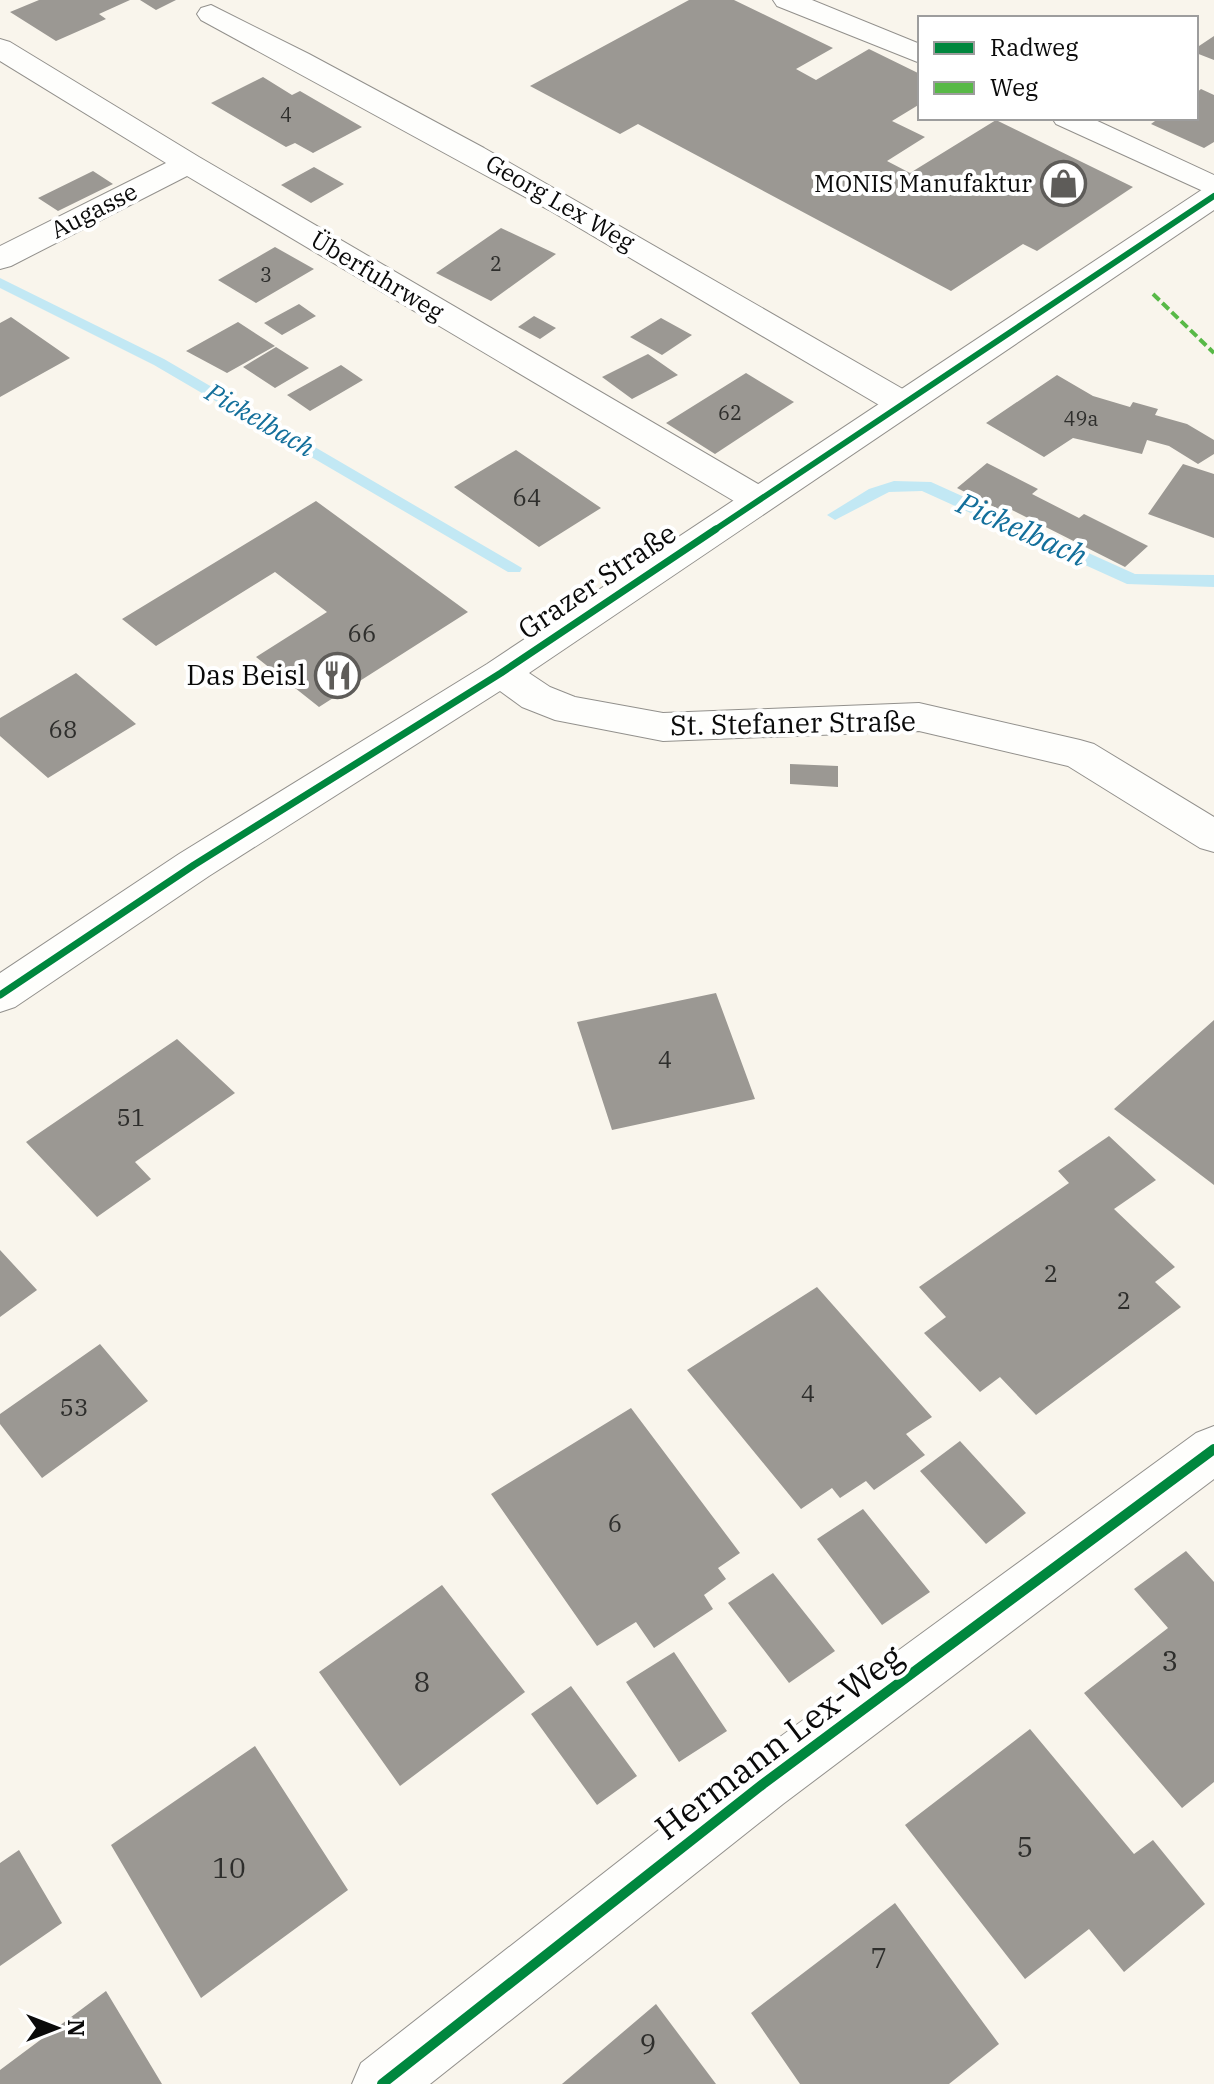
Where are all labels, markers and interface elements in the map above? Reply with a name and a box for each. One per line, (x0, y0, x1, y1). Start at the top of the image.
legend (918, 16, 1198, 120)
text: Radweg (990, 31, 1078, 63)
text: Weg (990, 71, 1038, 103)
house number: 4 (280, 101, 292, 128)
street label: Georg Lex Weg (480, 147, 641, 258)
shop icon: MONIS Manufaktur (1039, 160, 1087, 208)
place label: MONIS Manufaktur (814, 167, 1032, 199)
street label: Augasse (45, 175, 142, 245)
street label: Überfuhrweg (305, 223, 450, 327)
house number: 2 (490, 250, 502, 277)
house number: 3 (260, 261, 272, 288)
water label: Pickelbach (199, 374, 322, 464)
house number: 62 (718, 399, 742, 426)
house number: 49a (1064, 405, 1099, 432)
house number: 64 (513, 481, 541, 513)
water label: Pickelbach (951, 482, 1094, 575)
street label: Grazer Straße (511, 514, 683, 647)
house number: 66 (348, 617, 376, 649)
restaurant icon: Das Beisl (313, 651, 361, 699)
place label: Das Beisl (186, 656, 306, 693)
street label: St. Stefaner Straße (670, 702, 916, 743)
house number: 68 (49, 713, 77, 745)
house number: 4 (658, 1043, 672, 1075)
house number: 51 (117, 1101, 145, 1133)
house number: 2 (1044, 1257, 1058, 1289)
house number: 2 (1117, 1284, 1131, 1316)
house number: 4 (801, 1377, 815, 1409)
house number: 53 (60, 1391, 88, 1423)
house number: 6 (608, 1507, 622, 1539)
street label: Hermann Lex-Weg (646, 1634, 911, 1849)
house number: 3 (1162, 1642, 1178, 1679)
house number: 8 (414, 1663, 430, 1700)
house number: 5 (1017, 1828, 1033, 1865)
house number: 10 (212, 1849, 246, 1886)
house number: 7 (871, 1939, 887, 1976)
north arrow (16, 1988, 96, 2068)
text: N (62, 2019, 91, 2037)
house number: 9 (640, 2025, 656, 2062)

